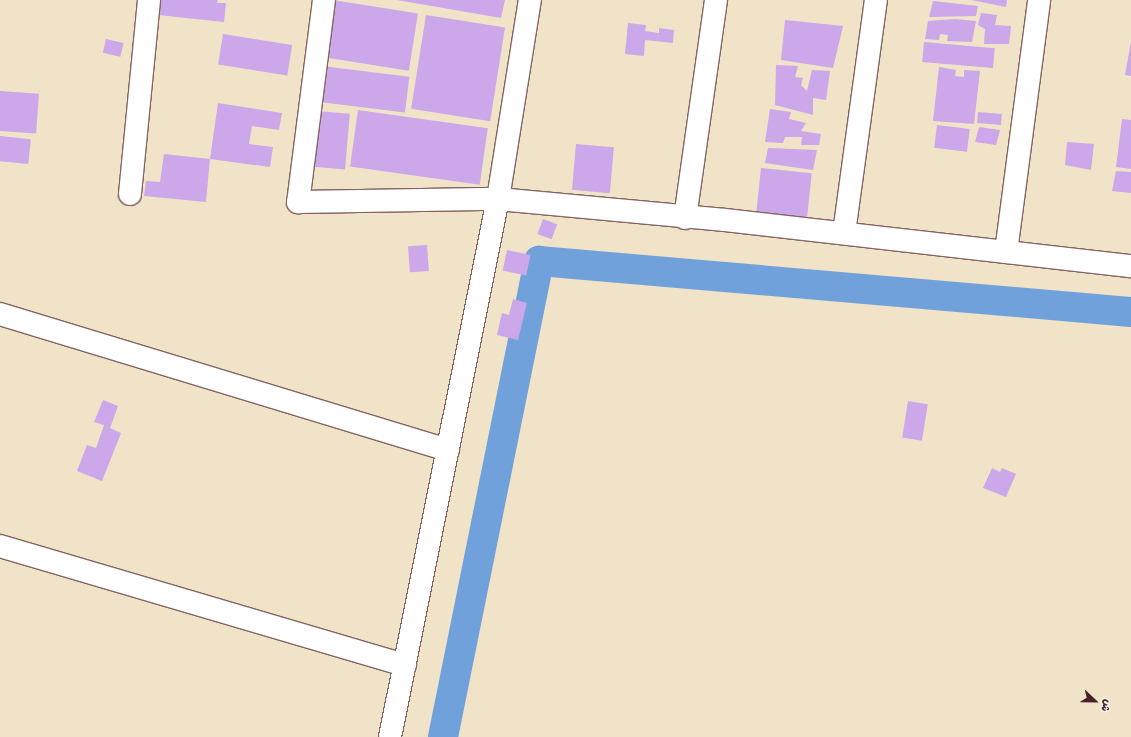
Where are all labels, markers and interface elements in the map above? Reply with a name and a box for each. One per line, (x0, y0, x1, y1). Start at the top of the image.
north arrow (1075, 681, 1115, 721)
text: ش (1097, 697, 1116, 714)

